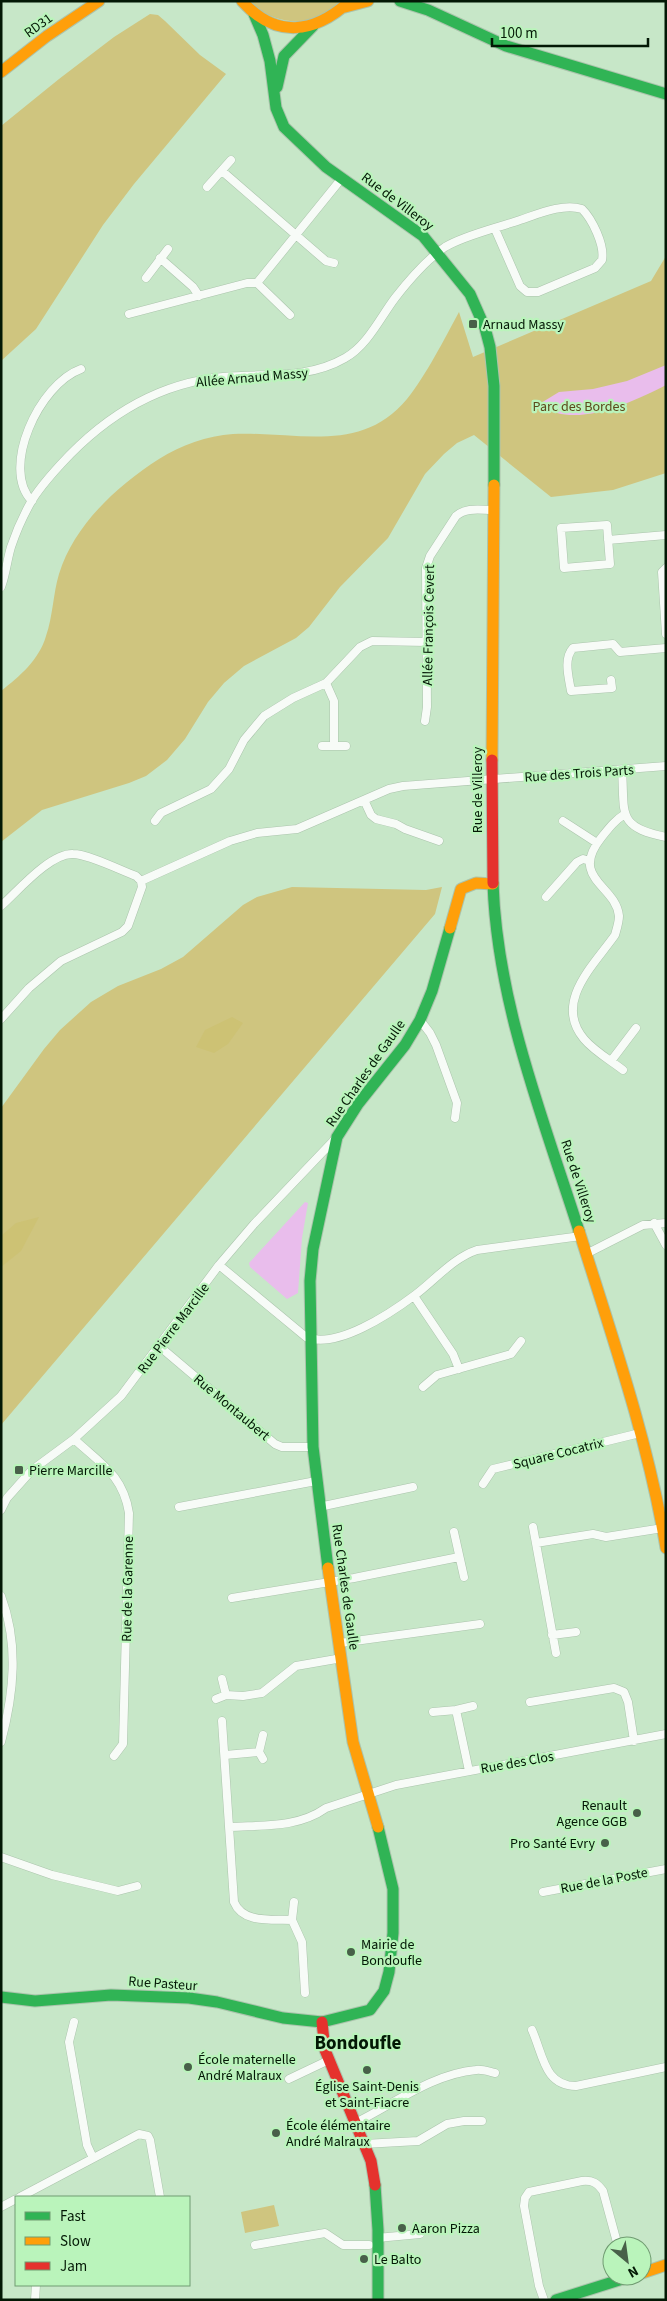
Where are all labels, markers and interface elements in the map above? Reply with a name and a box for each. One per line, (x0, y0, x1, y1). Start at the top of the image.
street label: RD31 (20, 9, 57, 43)
scale bar (492, 15, 648, 47)
text: 100 m (500, 23, 538, 44)
street label: Rue de Villeroy (357, 168, 438, 236)
place label: Arnaud Massy (483, 315, 564, 335)
marker: Arnaud Massy (467, 318, 479, 330)
street label: Allée Arnaud Massy (195, 363, 309, 393)
park label: Parc des Bordes (533, 397, 626, 417)
street label: Allée François Cevert (418, 564, 440, 686)
street label: Rue de Villeroy (468, 746, 488, 833)
street label: Rue des Trois Parts (524, 760, 635, 788)
street label: Rue Charles de Gaulle (321, 1016, 410, 1131)
street label: Rue de Villeroy (555, 1137, 601, 1226)
street label: Rue Pierre Marcille (133, 1279, 215, 1378)
street label: Rue Montaubert (189, 1370, 274, 1446)
street label: Square Cocatrix (511, 1433, 606, 1475)
place label: Pierre Marcille (29, 1461, 113, 1481)
marker: Pierre Marcille (13, 1464, 25, 1476)
street label: Rue Charles de Gaulle (326, 1523, 364, 1651)
street label: Rue de la Garenne (117, 1536, 139, 1642)
street label: Rue des Clos (479, 1747, 555, 1779)
place label: Renault Agence GGB (557, 1796, 627, 1832)
marker: Renault Agence GGB (631, 1807, 643, 1819)
place label: Pro Santé Evry (510, 1834, 595, 1854)
marker: Pro Santé Evry (599, 1837, 611, 1849)
street label: Rue de la Poste (559, 1863, 650, 1899)
place label: Mairie de Bondoufle (361, 1935, 422, 1971)
marker: Mairie de Bondoufle (345, 1946, 357, 1958)
street label: Rue Pasteur (128, 1972, 198, 1996)
district label: Bondoufle (315, 2030, 402, 2057)
place label: École maternelle André Malraux (198, 2050, 296, 2086)
marker: École maternelle André Malraux (182, 2061, 194, 2073)
marker: Église Saint-Denis et Saint-Fiacre (361, 2064, 373, 2076)
place label: Église Saint-Denis et Saint-Fiacre (315, 2077, 419, 2113)
place label: École élémentaire André Malraux (286, 2116, 391, 2152)
marker: École élémentaire André Malraux (270, 2127, 282, 2139)
legend (15, 2196, 190, 2286)
text: Fast (60, 2206, 86, 2227)
place label: Aaron Pizza (412, 2219, 480, 2239)
marker: Aaron Pizza (396, 2222, 408, 2234)
text: Slow (60, 2231, 91, 2252)
north arrow (602, 2236, 652, 2286)
place label: Le Balto (374, 2250, 421, 2270)
marker: Le Balto (358, 2253, 370, 2265)
text: Jam (60, 2256, 87, 2277)
text: N (624, 2260, 642, 2282)

